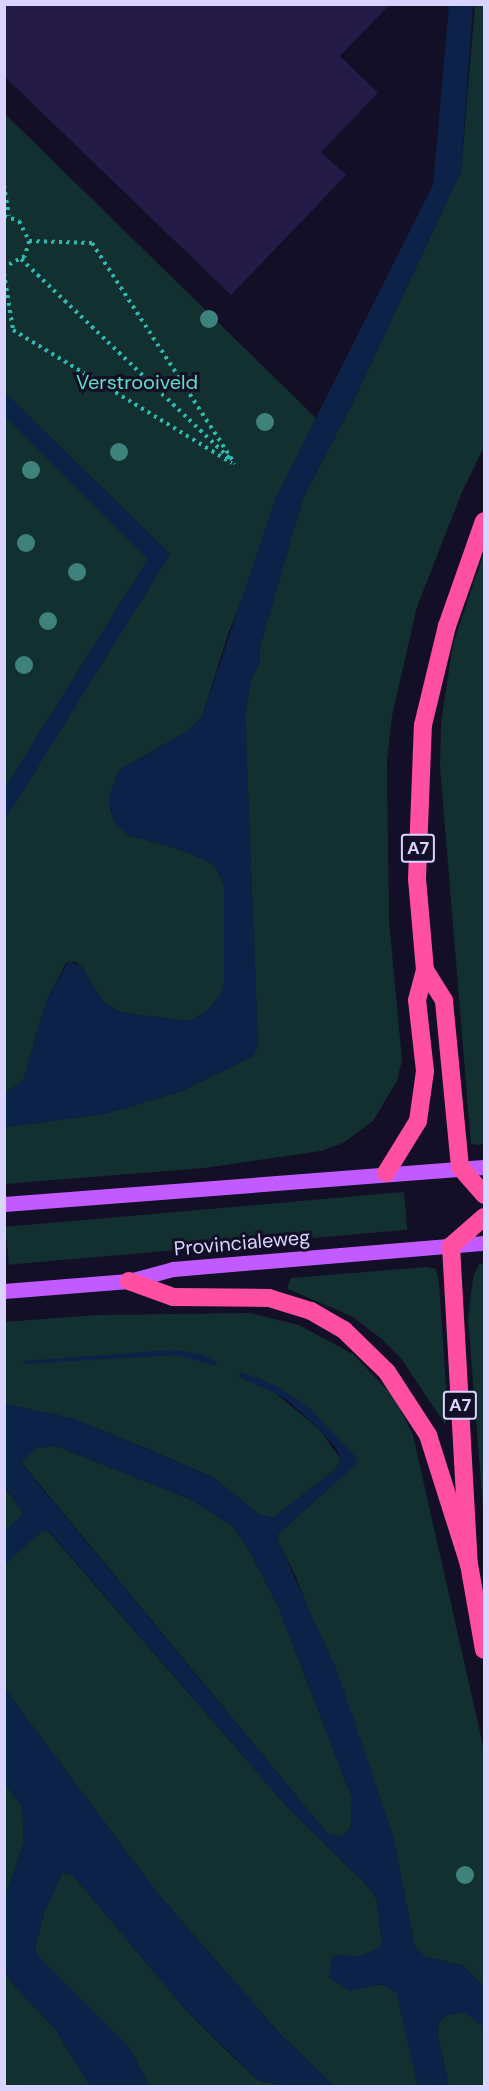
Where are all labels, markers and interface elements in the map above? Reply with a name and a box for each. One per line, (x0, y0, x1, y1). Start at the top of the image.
park label: Verstrooiveld (76, 370, 198, 394)
road number: A7 (400, 833, 436, 863)
street label: Provincialeweg (173, 1225, 311, 1261)
road number: A7 (442, 1390, 478, 1420)

